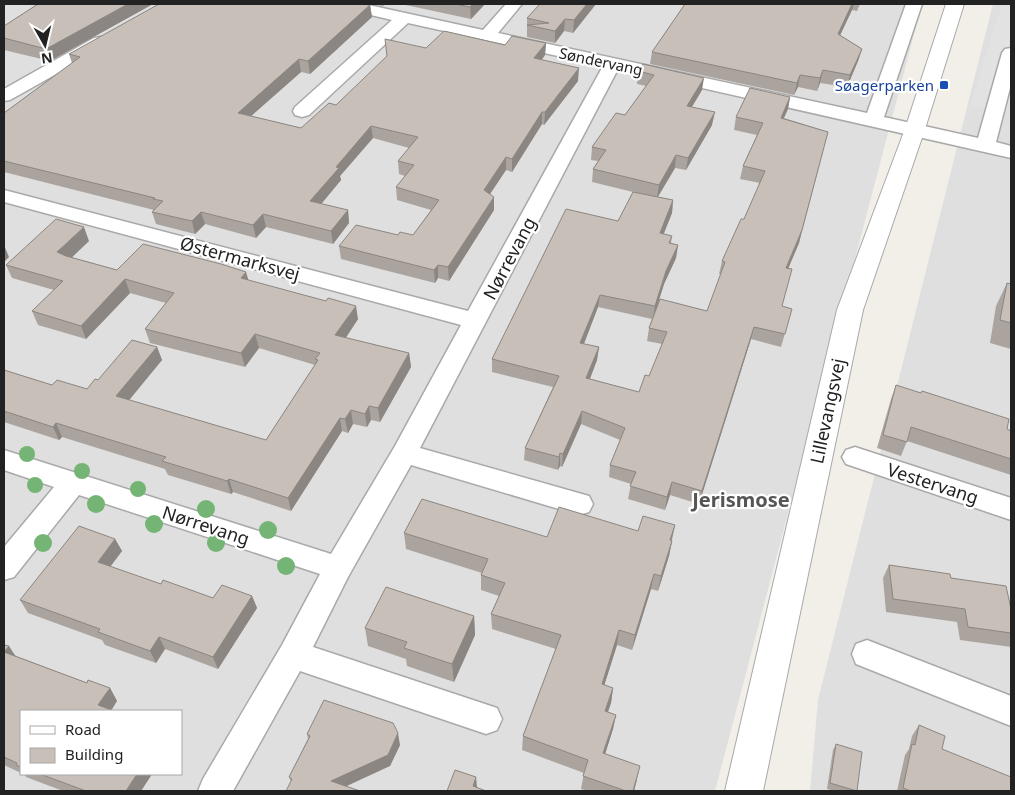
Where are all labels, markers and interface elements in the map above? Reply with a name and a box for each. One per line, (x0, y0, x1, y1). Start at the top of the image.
north arrow (20, 20, 70, 70)
street label: Søndervang (557, 42, 645, 80)
text: N (40, 48, 54, 69)
place label: Søagerparken (835, 75, 934, 95)
marker: Søagerparken (938, 79, 950, 91)
street label: Nørrevang (477, 212, 541, 304)
street label: Østermarksvej (177, 230, 303, 286)
street label: Lillevangsvej (804, 356, 850, 466)
street label: Vestervang (884, 457, 982, 509)
district label: Jerismose (690, 486, 790, 513)
street label: Nørrevang (159, 500, 253, 550)
legend (20, 710, 182, 775)
text: Road (65, 719, 101, 739)
text: Building (65, 744, 123, 764)

